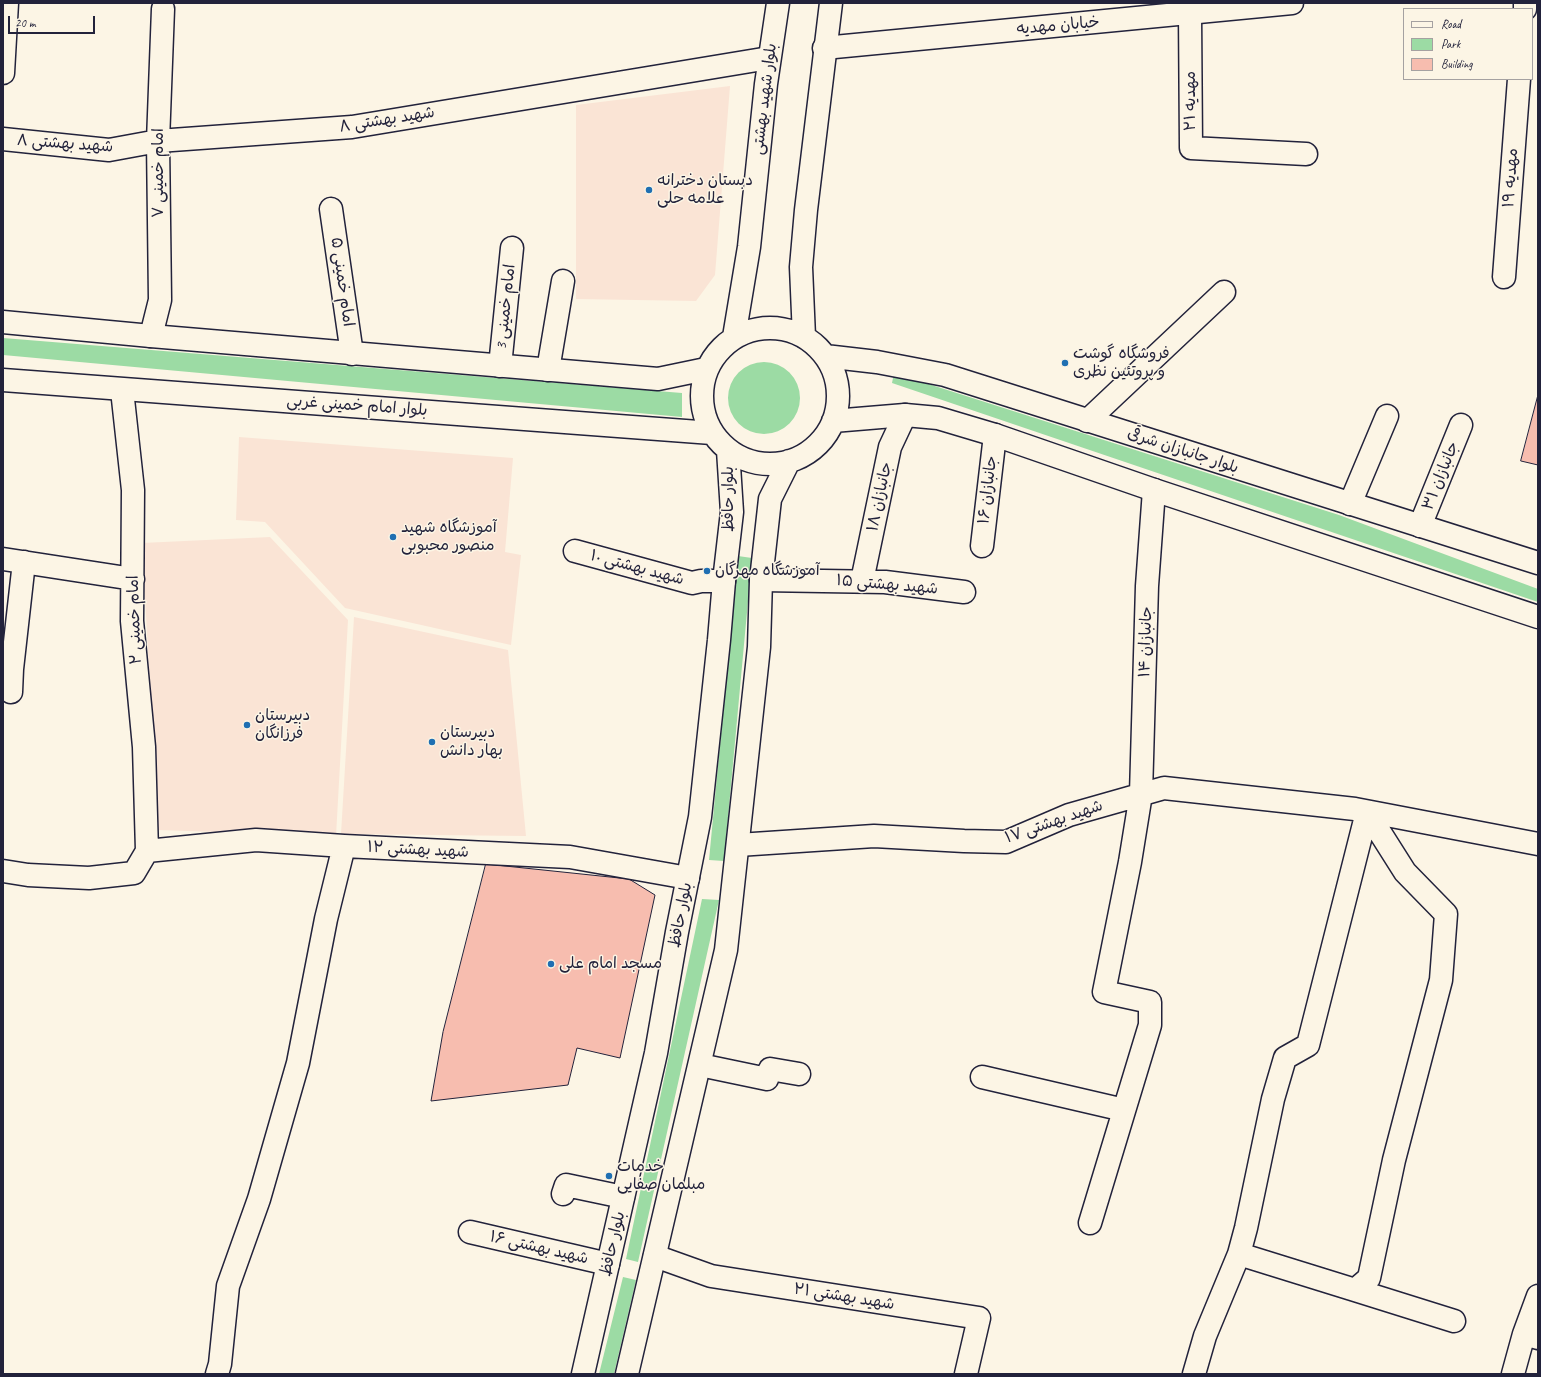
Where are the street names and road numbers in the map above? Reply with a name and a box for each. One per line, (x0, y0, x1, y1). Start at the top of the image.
street label: خیابان مهدیه (1016, 13, 1100, 39)
street label: بلوار شهید بهشتی (749, 42, 781, 156)
street label: مهدیه ۲۱ (1181, 71, 1201, 131)
street label: شهید بهشتی ۸ (338, 103, 436, 137)
street label: امام خمینی ۷ (149, 128, 169, 218)
street label: شهید بهشتی ۸ (16, 131, 114, 157)
street label: مهدیه ۱۹ (1499, 148, 1523, 208)
street label: امام خمینی ۵ (326, 236, 358, 328)
street label: امام خمینی 3 (492, 263, 520, 351)
street label: بلوار امام خمینی غربی (286, 392, 428, 420)
street label: بلوار جانبازان شرقی (1125, 424, 1241, 478)
street label: جانبازان ۳۱ (1419, 439, 1463, 513)
street label: جانبازان ۱۶ (974, 455, 1002, 525)
street label: جانبازان ۱۸ (863, 461, 897, 533)
street label: بلوار حافظ (719, 466, 739, 532)
street label: شهید بهشتی ۱۰ (588, 546, 686, 590)
street label: شهید بهشتی ۱۵ (835, 571, 939, 599)
street label: امام خمینی ۲ (124, 575, 146, 665)
street label: جانبازان ۱۴ (1135, 606, 1157, 678)
street label: شهید بهشتی ۱۷ (1002, 796, 1106, 848)
street label: شهید بهشتی ۱۲ (367, 838, 469, 862)
street label: بلوار حافظ (665, 881, 697, 949)
street label: بلوار حافظ (596, 1210, 630, 1278)
street label: شهید بهشتی ۱۶ (488, 1227, 590, 1269)
street label: شهید بهشتی ۲۱ (792, 1280, 896, 1314)

